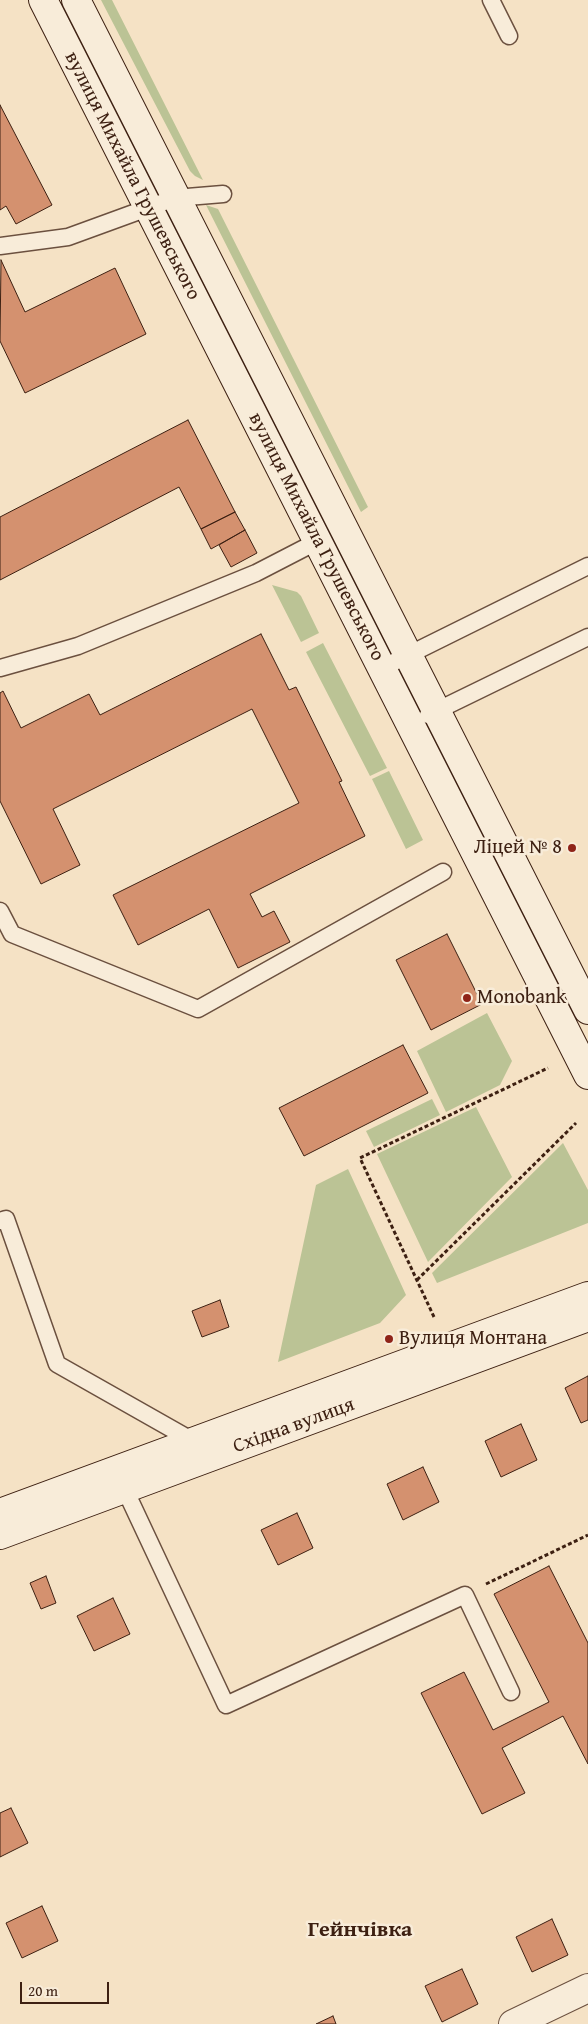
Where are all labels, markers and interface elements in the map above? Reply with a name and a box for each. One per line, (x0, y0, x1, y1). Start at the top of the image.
street label: вулиця Михайла Грушевського (59, 48, 205, 304)
street label: вулиця Михайла Грушевського (243, 409, 389, 665)
place label: Ліцей № 8 (474, 836, 562, 860)
marker: Ліцей № 8 (566, 842, 578, 854)
place label: Monobank (477, 986, 566, 1010)
marker: Monobank (461, 992, 473, 1004)
place label: Вулиця Монтана (399, 1327, 547, 1351)
marker: Вулиця Монтана (383, 1333, 395, 1345)
street label: Східна вулиця (230, 1393, 358, 1459)
district label: Гейнчівка (308, 1917, 412, 1943)
scale bar (22, 1972, 111, 2004)
text: 20 m (28, 1980, 58, 2001)

